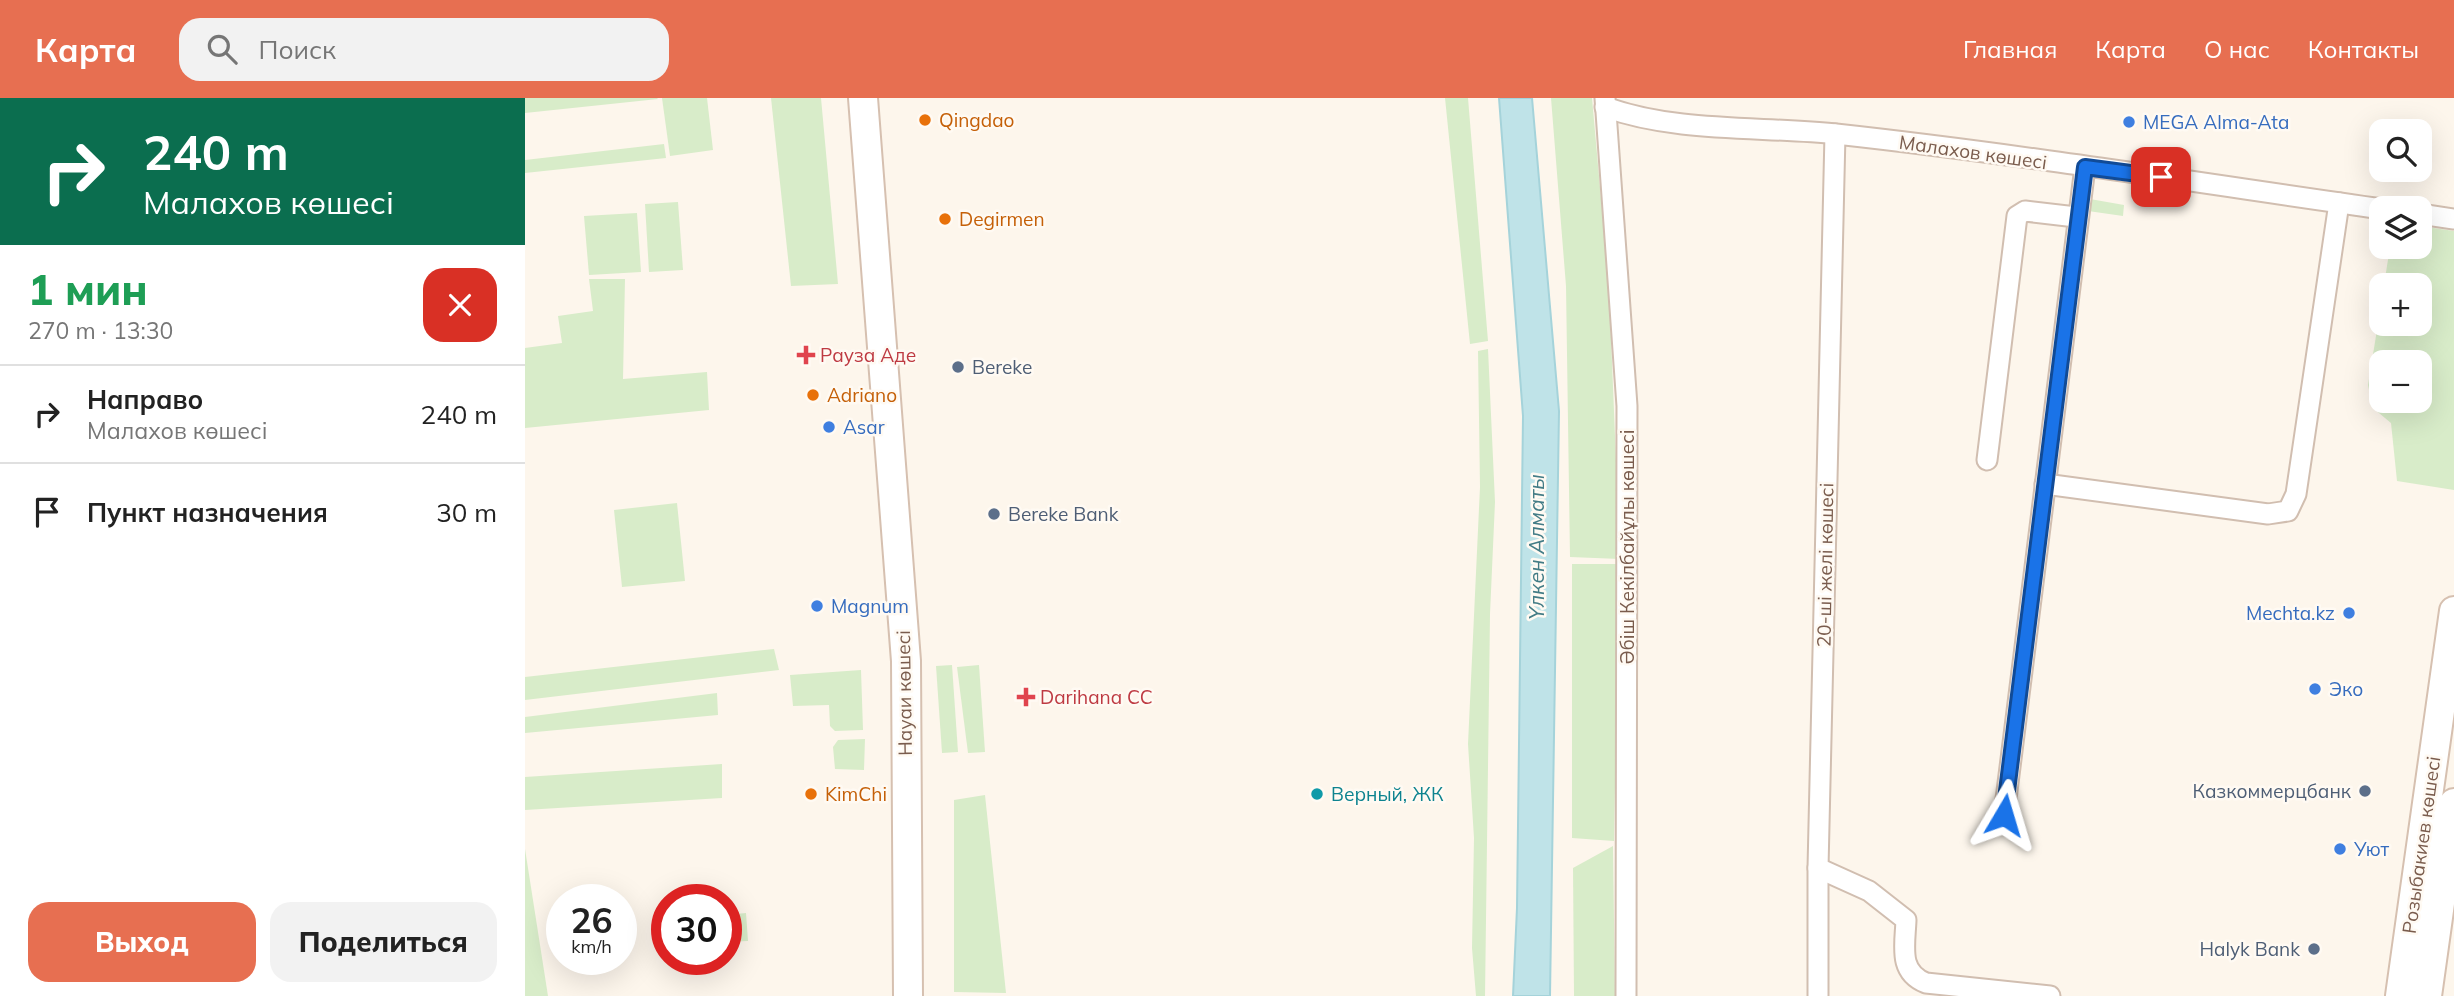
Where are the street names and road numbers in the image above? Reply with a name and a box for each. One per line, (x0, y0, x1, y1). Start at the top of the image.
street label: Малахов көшесі (1898, 130, 2048, 174)
street label: Әбіш Кекілбайұлы көшесі (1615, 430, 1639, 664)
street label: 20-ші желі көшесі (1812, 483, 1838, 647)
street label: Науаи көшесі (891, 630, 917, 756)
street label: Розыбакиев көшесі (2397, 755, 2445, 935)

